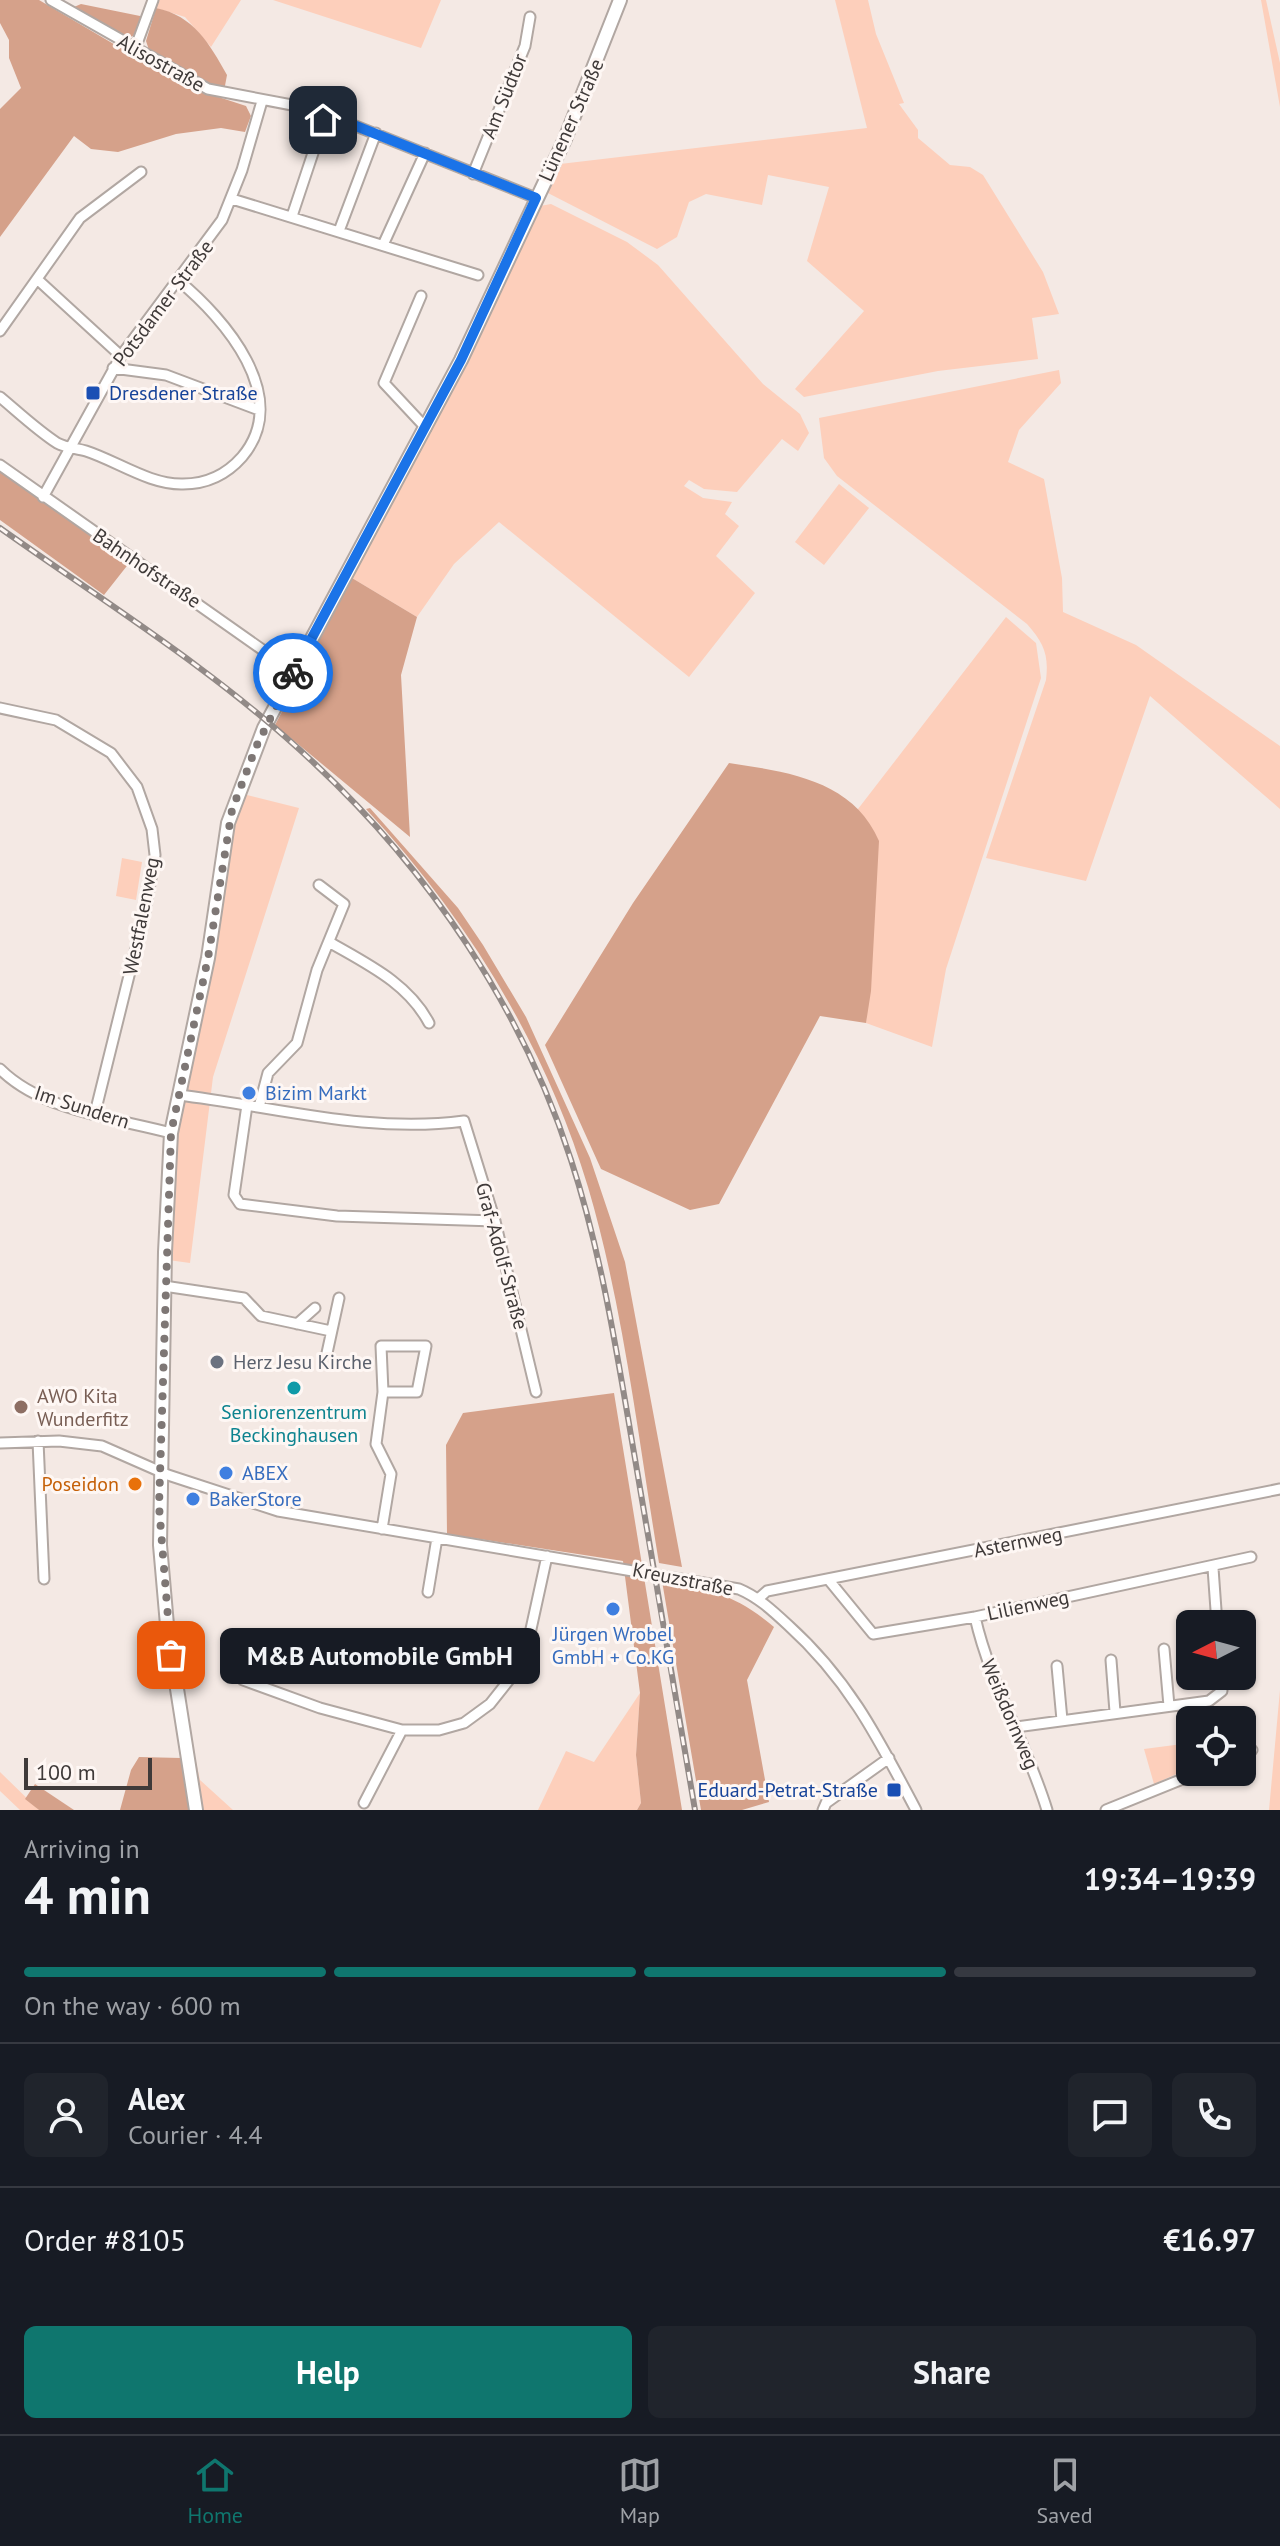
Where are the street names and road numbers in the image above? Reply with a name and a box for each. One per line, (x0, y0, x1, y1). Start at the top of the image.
street label: Alisostraße (113, 28, 209, 98)
street label: Am Südtor (475, 49, 533, 142)
street label: Lünener Straße (532, 55, 610, 185)
street label: Potsdamer Straße (107, 235, 219, 371)
street label: Bahnhofstraße (88, 522, 206, 614)
street label: Westfalenweg (117, 855, 165, 977)
street label: Im Sundern (31, 1079, 133, 1135)
street label: Graf-Adolf-Straße (470, 1180, 534, 1332)
street label: Asternweg (971, 1521, 1065, 1563)
street label: Kreuzstraße (630, 1556, 736, 1602)
street label: Lilienweg (985, 1584, 1071, 1626)
street label: Weißdornweg (975, 1655, 1045, 1773)

